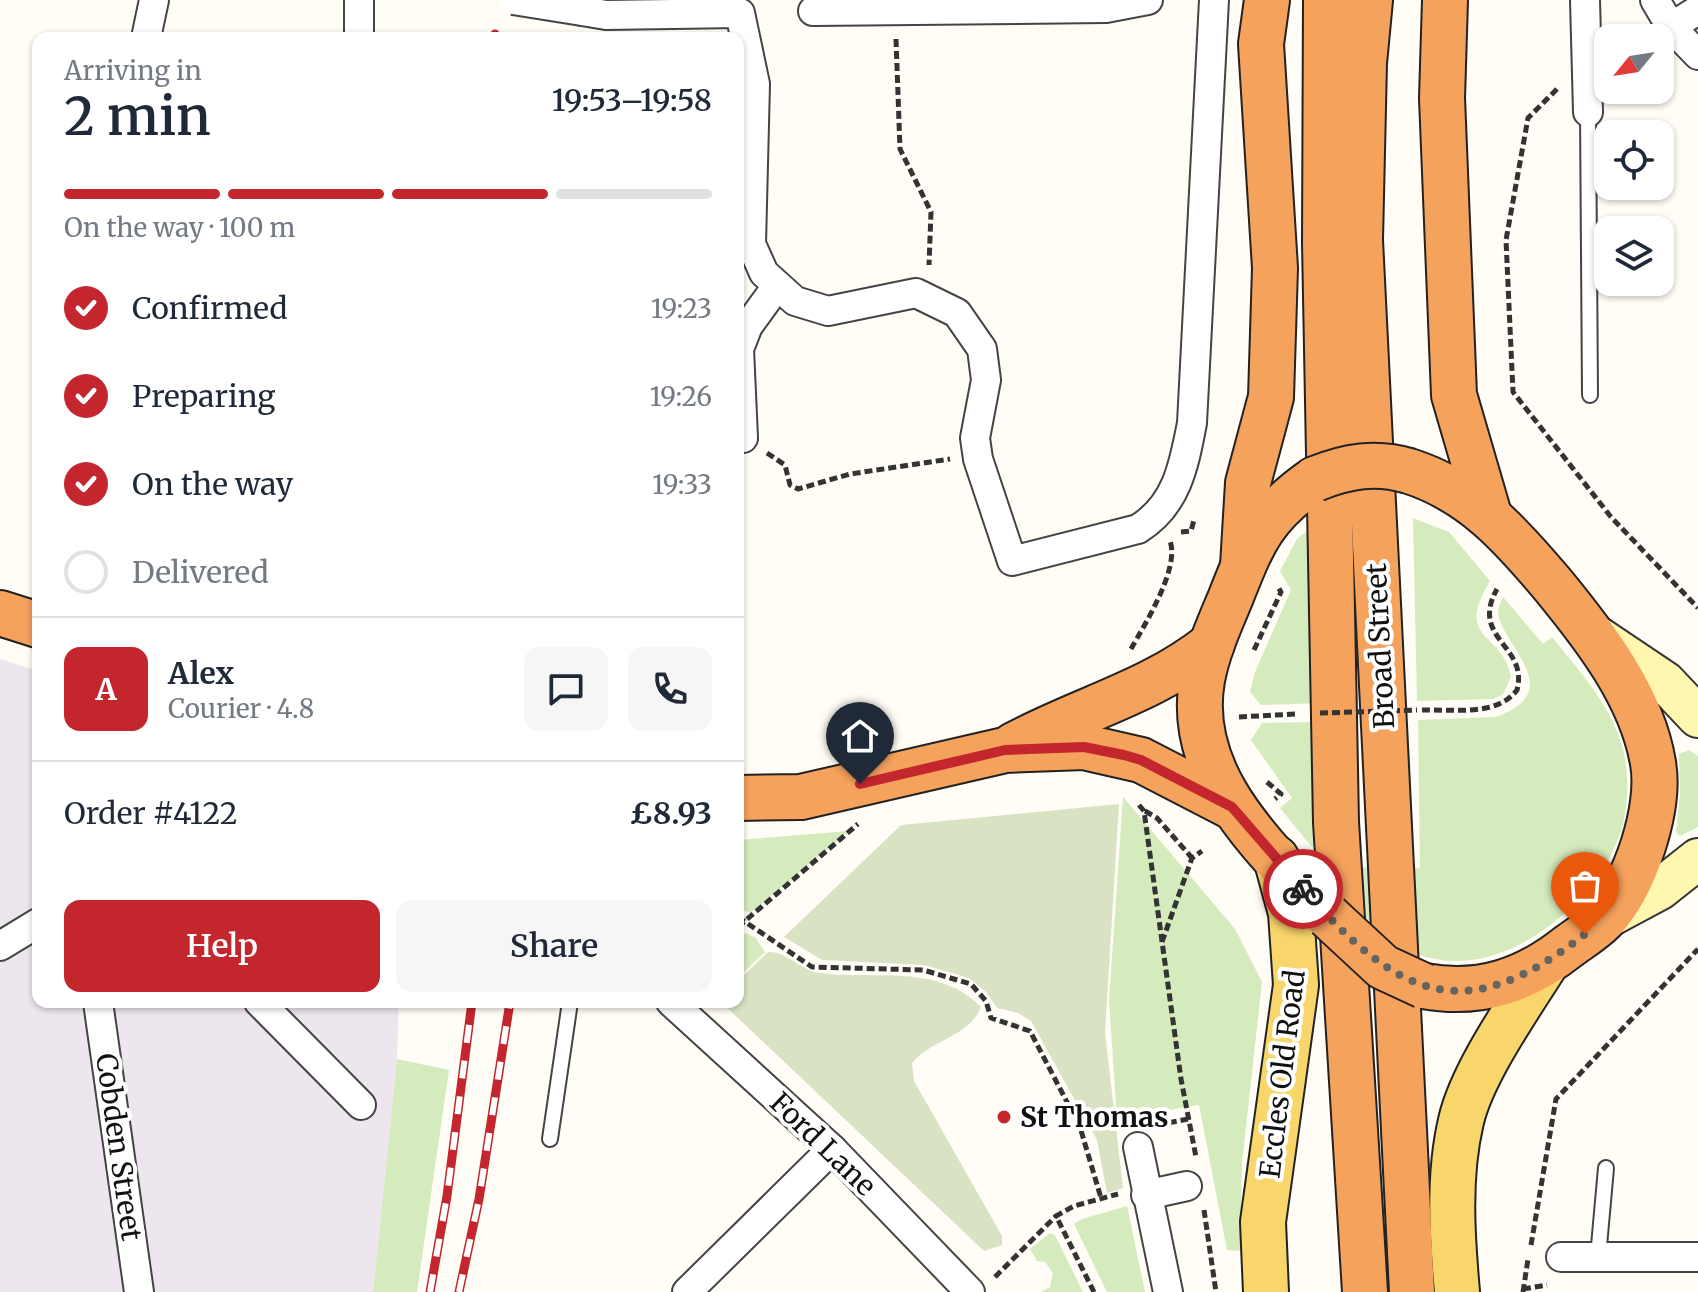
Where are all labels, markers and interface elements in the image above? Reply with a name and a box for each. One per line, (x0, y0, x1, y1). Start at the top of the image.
north arrow (1594, 24, 1674, 104)
map controls (1594, 24, 1674, 296)
text: Arriving in (64, 54, 202, 87)
text: 19:53–19:58 (552, 81, 712, 119)
text: 2 min (64, 84, 211, 149)
button: locate (1594, 120, 1674, 200)
text: On the way · 100 m (64, 211, 295, 244)
button: layers (1594, 216, 1674, 296)
icon: check (64, 286, 108, 330)
text: Confirmed (132, 289, 287, 327)
text: 19:23 (651, 292, 712, 325)
icon: check (64, 374, 108, 418)
text: Preparing (132, 377, 275, 415)
text: 19:26 (650, 380, 712, 413)
icon: check (64, 462, 108, 506)
text: On the way (132, 465, 293, 503)
text: 19:33 (652, 468, 712, 501)
text: Delivered (132, 553, 269, 591)
street label: Broad Street (1358, 562, 1402, 730)
button: chat (524, 647, 608, 731)
button: phone (628, 647, 712, 731)
text: Alex (168, 654, 234, 692)
text: A (95, 670, 117, 708)
text: Courier · 4.8 (168, 692, 314, 725)
pin (826, 702, 894, 784)
icon: home (838, 714, 882, 758)
text: Order #4122 (64, 794, 238, 832)
text: £8.93 (630, 794, 712, 832)
courier (1263, 849, 1343, 929)
pin (1551, 852, 1619, 934)
icon: bag (1563, 864, 1607, 908)
icon: bike (1281, 867, 1325, 911)
button: Help (64, 900, 380, 992)
button: Share (396, 900, 712, 992)
street label: Eccles Old Road (1251, 968, 1313, 1180)
street label: Cobden Street (88, 1051, 150, 1243)
street label: Ford Lane (762, 1085, 884, 1203)
place label: St Thomas (1020, 1099, 1168, 1135)
marker: St Thomas (995, 1108, 1013, 1126)

